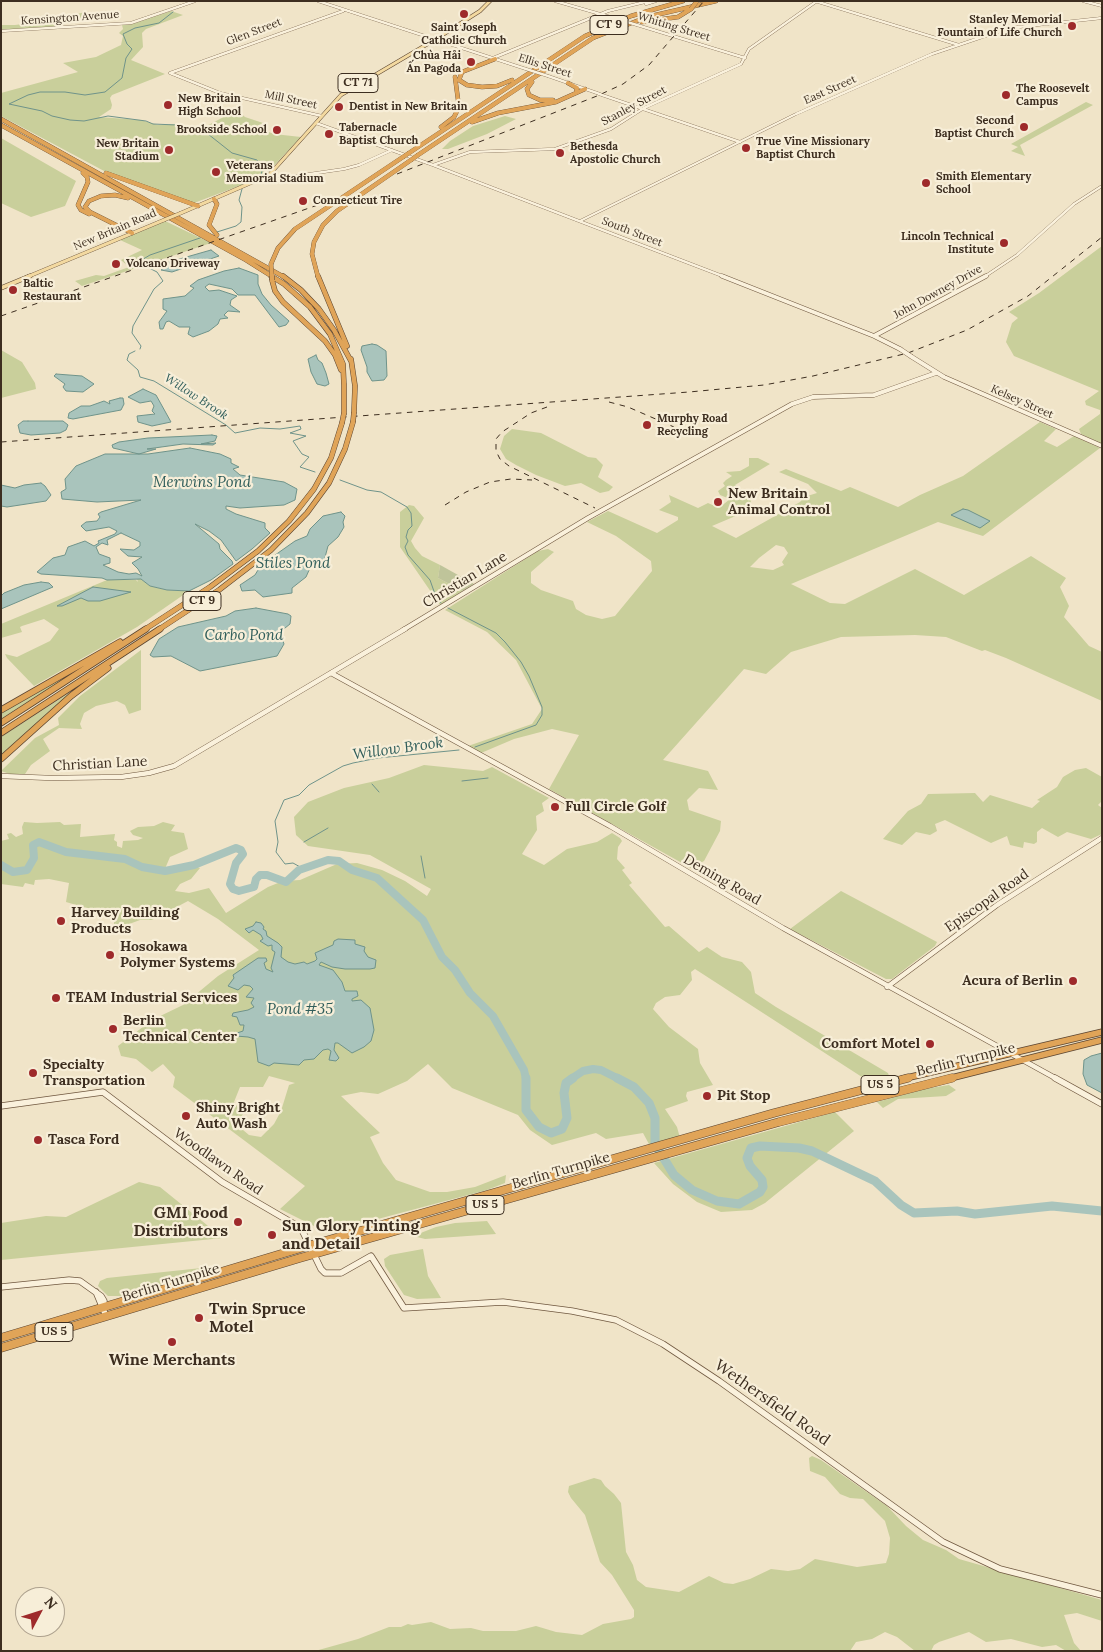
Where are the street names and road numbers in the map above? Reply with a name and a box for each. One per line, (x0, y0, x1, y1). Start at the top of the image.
street label: Kensington Avenue (20, 8, 120, 28)
street label: Whiting Street (636, 10, 712, 44)
street label: Glen Street (225, 15, 283, 49)
road number: CT 9 (590, 16, 628, 34)
street label: Ellis Street (517, 51, 573, 81)
street label: East Street (802, 73, 858, 107)
road number: CT 71 (338, 74, 378, 92)
street label: Stanley Street (599, 83, 669, 129)
street label: Mill Street (264, 88, 318, 112)
street label: New Britain Road (72, 207, 158, 253)
street label: South Street (600, 214, 664, 250)
street label: John Downey Drive (892, 262, 984, 322)
street label: Kelsey Street (989, 382, 1055, 422)
street label: Christian Lane (420, 548, 510, 612)
road number: CT 9 (183, 592, 221, 610)
street label: Christian Lane (52, 753, 148, 775)
street label: Deming Road (680, 851, 764, 909)
street label: Episcopal Road (942, 866, 1032, 936)
street label: Berlin Turnpike (915, 1040, 1017, 1080)
road number: US 5 (861, 1076, 899, 1094)
street label: Woodlawn Road (170, 1125, 266, 1199)
street label: Berlin Turnpike (510, 1149, 612, 1193)
road number: US 5 (466, 1196, 504, 1214)
street label: Berlin Turnpike (120, 1260, 222, 1306)
road number: US 5 (35, 1322, 73, 1341)
street label: Wethersfield Road (711, 1356, 833, 1450)

